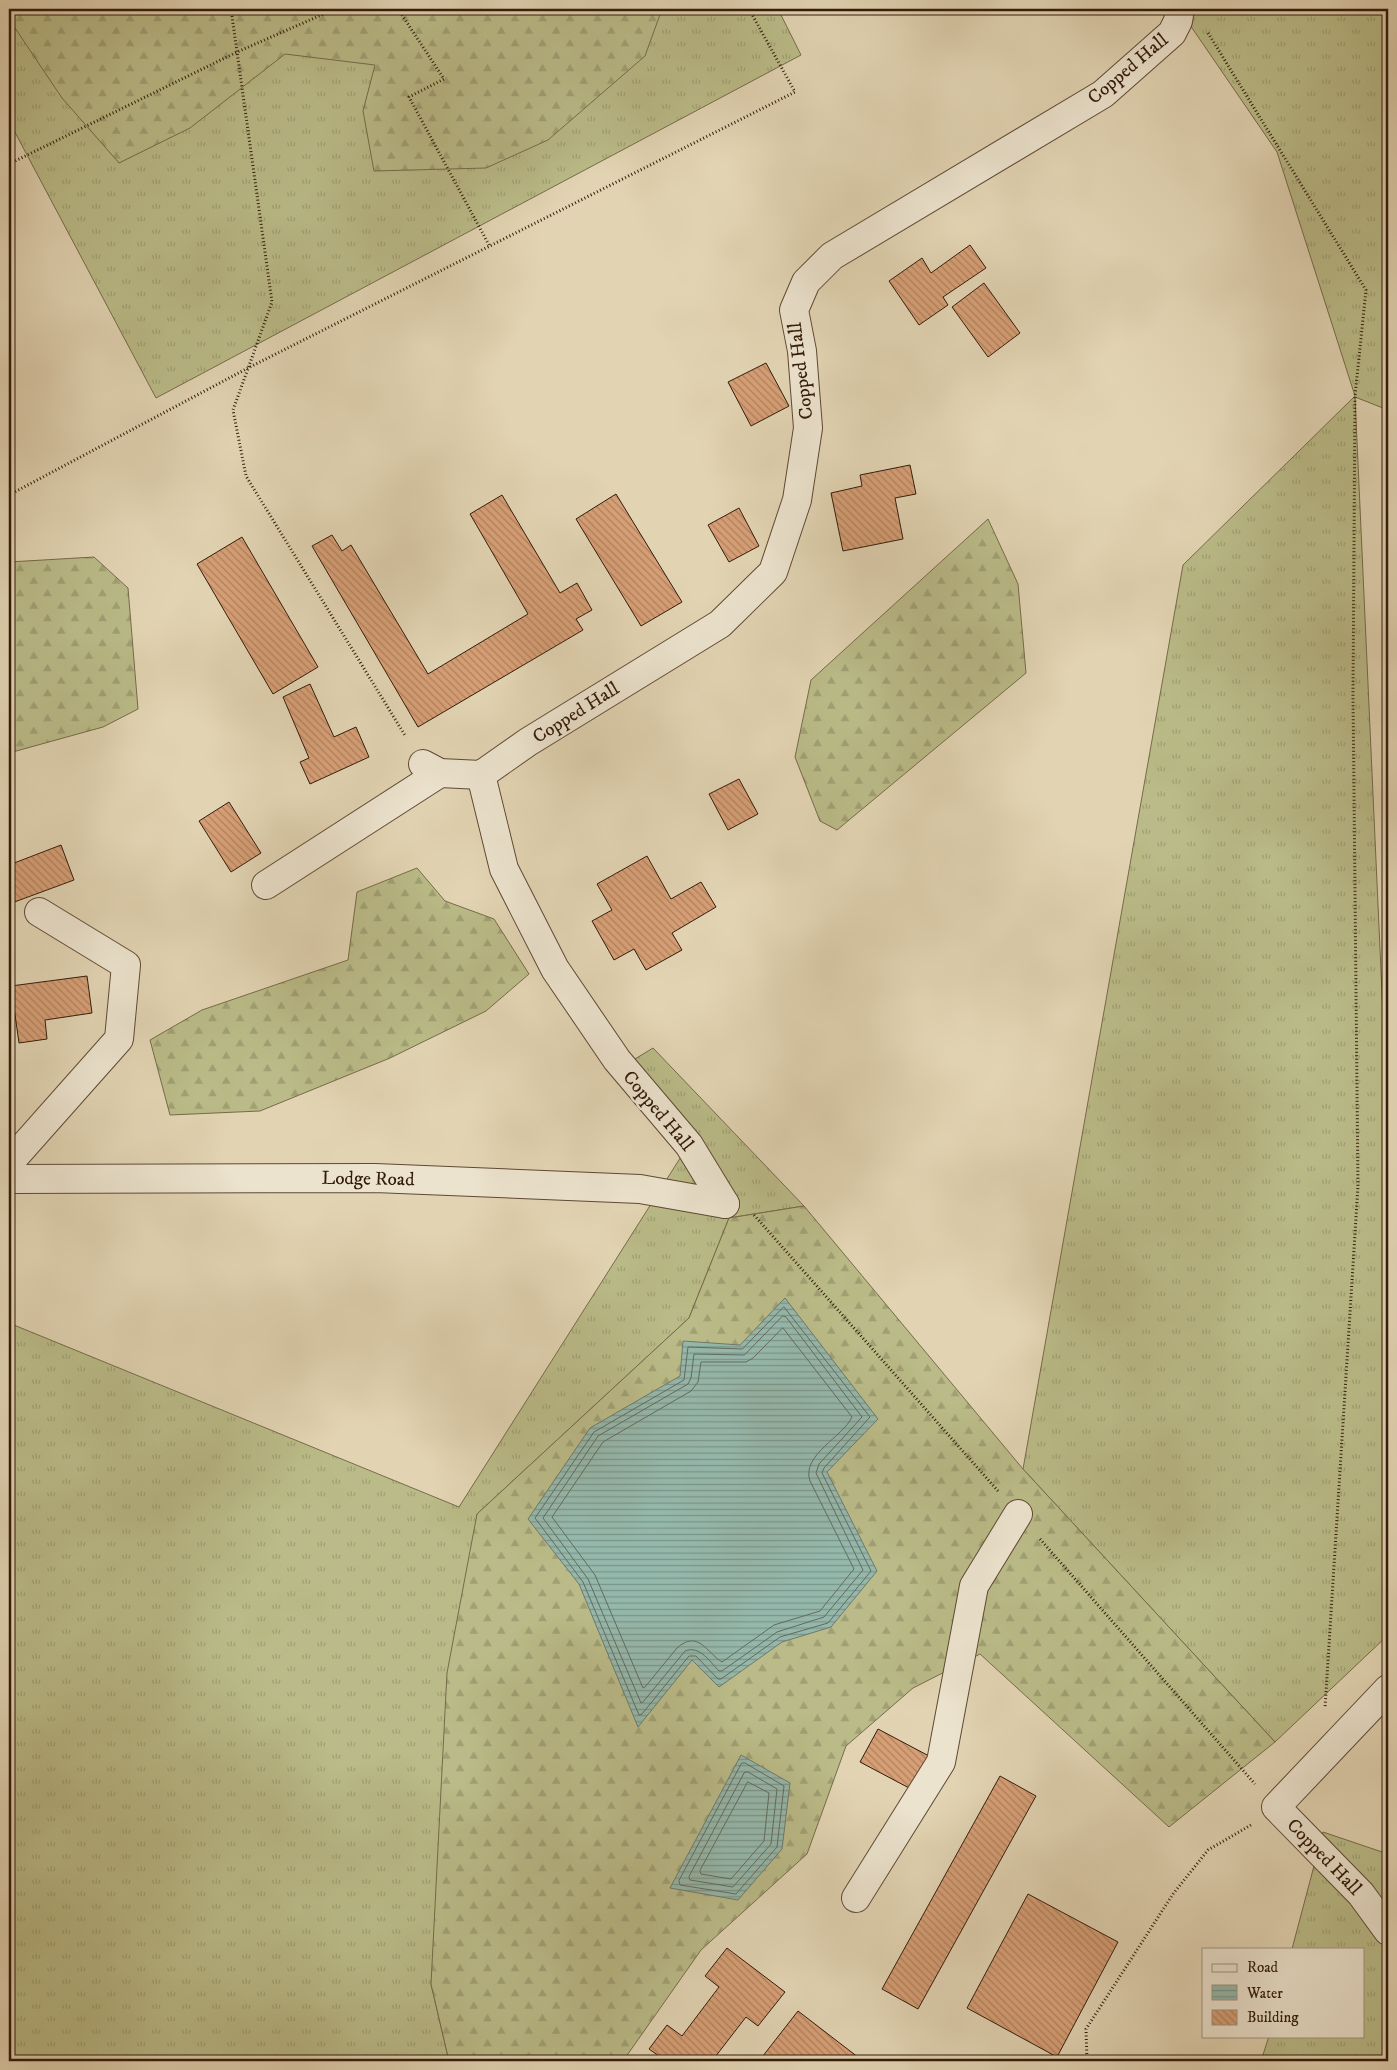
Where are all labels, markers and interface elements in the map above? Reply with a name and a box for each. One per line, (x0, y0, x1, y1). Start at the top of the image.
street label: Copped Hall (1083, 29, 1173, 109)
street label: Copped Hall (784, 321, 818, 421)
street label: Copped Hall (528, 677, 624, 749)
street label: Copped Hall (618, 1066, 698, 1156)
street label: Lodge Road (321, 1167, 415, 1191)
street label: Copped Hall (1282, 1814, 1366, 1900)
legend (1202, 1948, 1364, 2038)
text: Road (1247, 1958, 1279, 1977)
text: Water (1246, 1984, 1283, 2003)
text: Building (1247, 2008, 1299, 2027)

